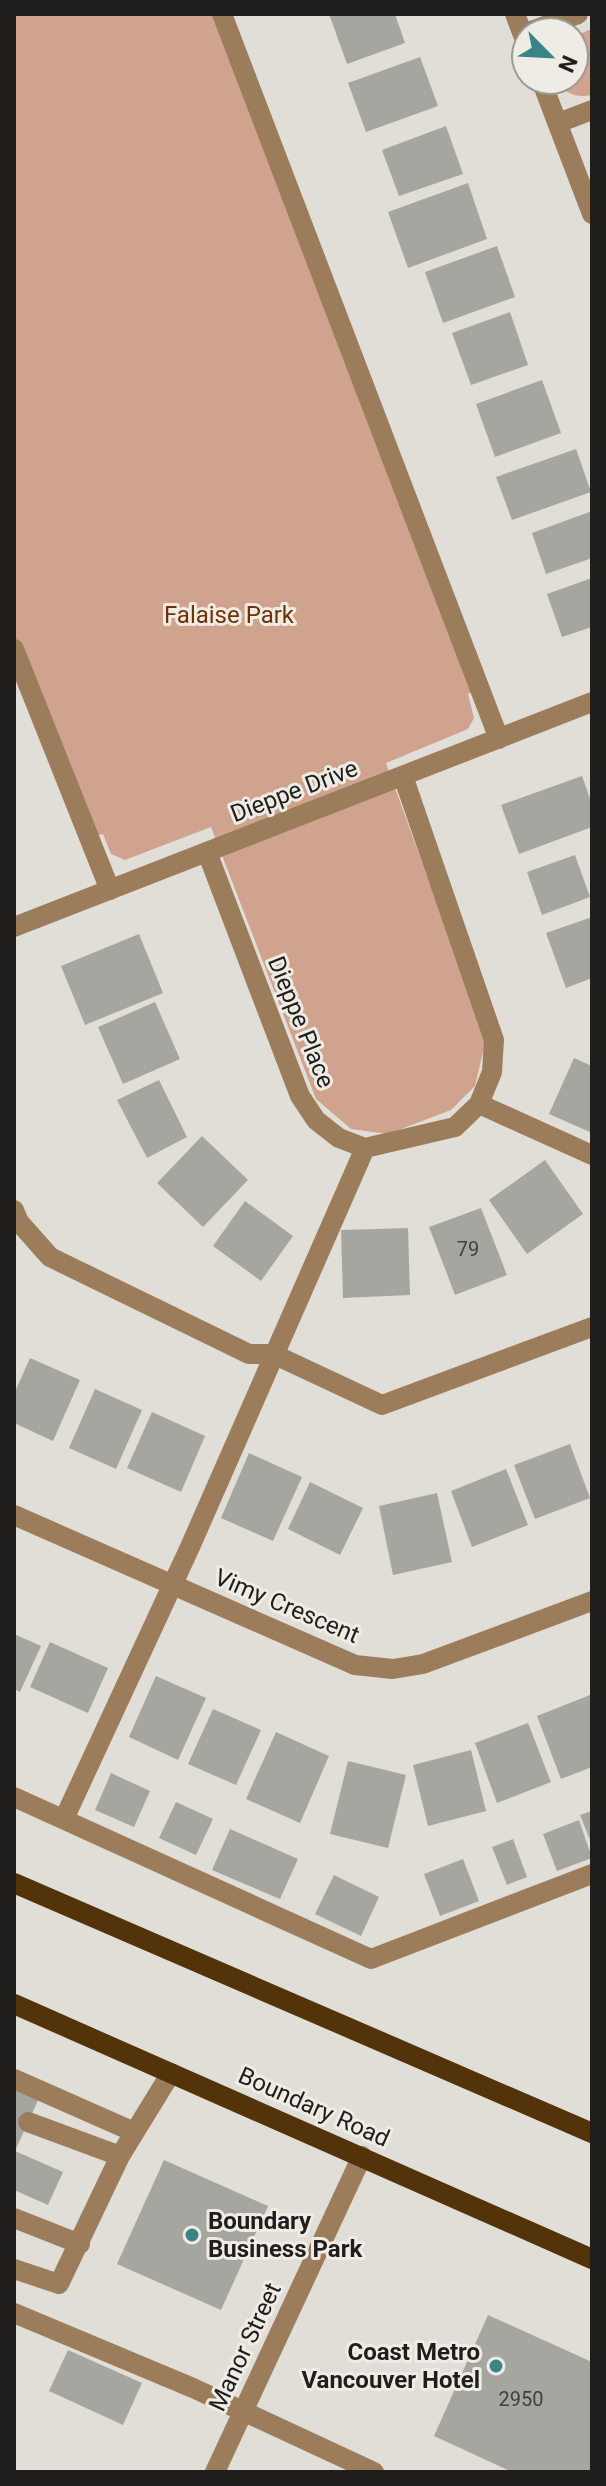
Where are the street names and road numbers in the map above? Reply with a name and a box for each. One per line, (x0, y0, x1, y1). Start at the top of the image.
street label: Dieppe Drive (226, 754, 362, 828)
street label: Dieppe Place (262, 952, 340, 1092)
street label: Vimy Crescent (210, 1563, 364, 1649)
street label: Boundary Road (234, 2061, 394, 2153)
street label: Manor Street (203, 2278, 287, 2416)

